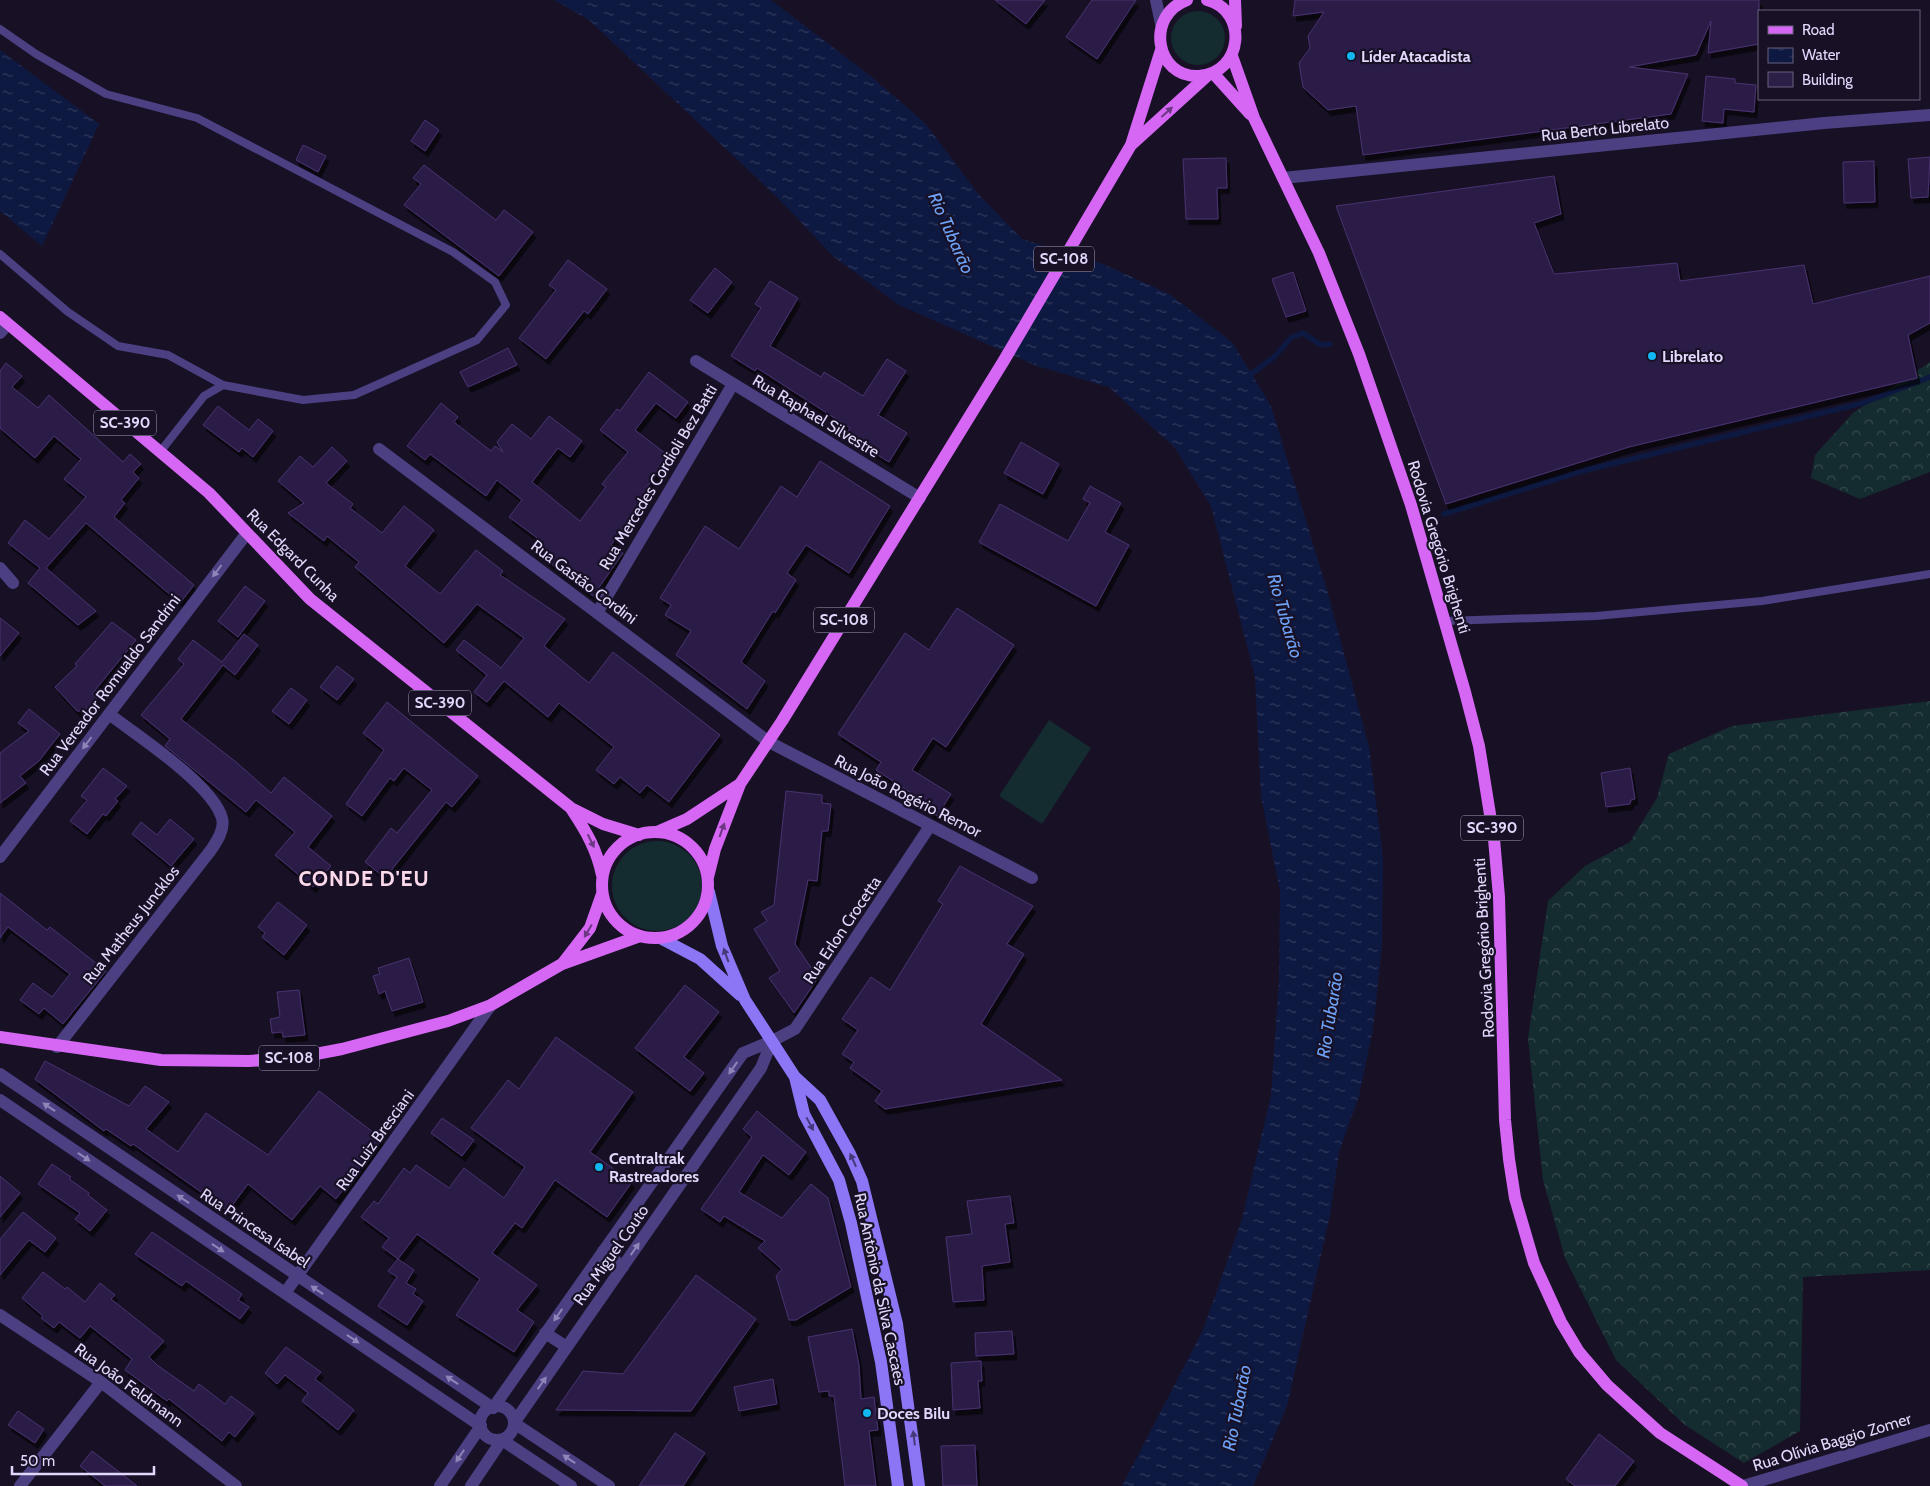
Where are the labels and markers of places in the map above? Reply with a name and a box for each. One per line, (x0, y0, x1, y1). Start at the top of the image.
place label: Líder Atacadista (1361, 47, 1471, 66)
marker: Líder Atacadista (1345, 50, 1357, 62)
place label: Librelato (1662, 347, 1723, 366)
marker: Librelato (1646, 350, 1658, 362)
place label: Centraltrak Rastreadores (609, 1149, 699, 1186)
marker: Centraltrak Rastreadores (593, 1161, 605, 1173)
place label: Doces Bilu (877, 1404, 950, 1423)
marker: Doces Bilu (861, 1407, 873, 1419)

